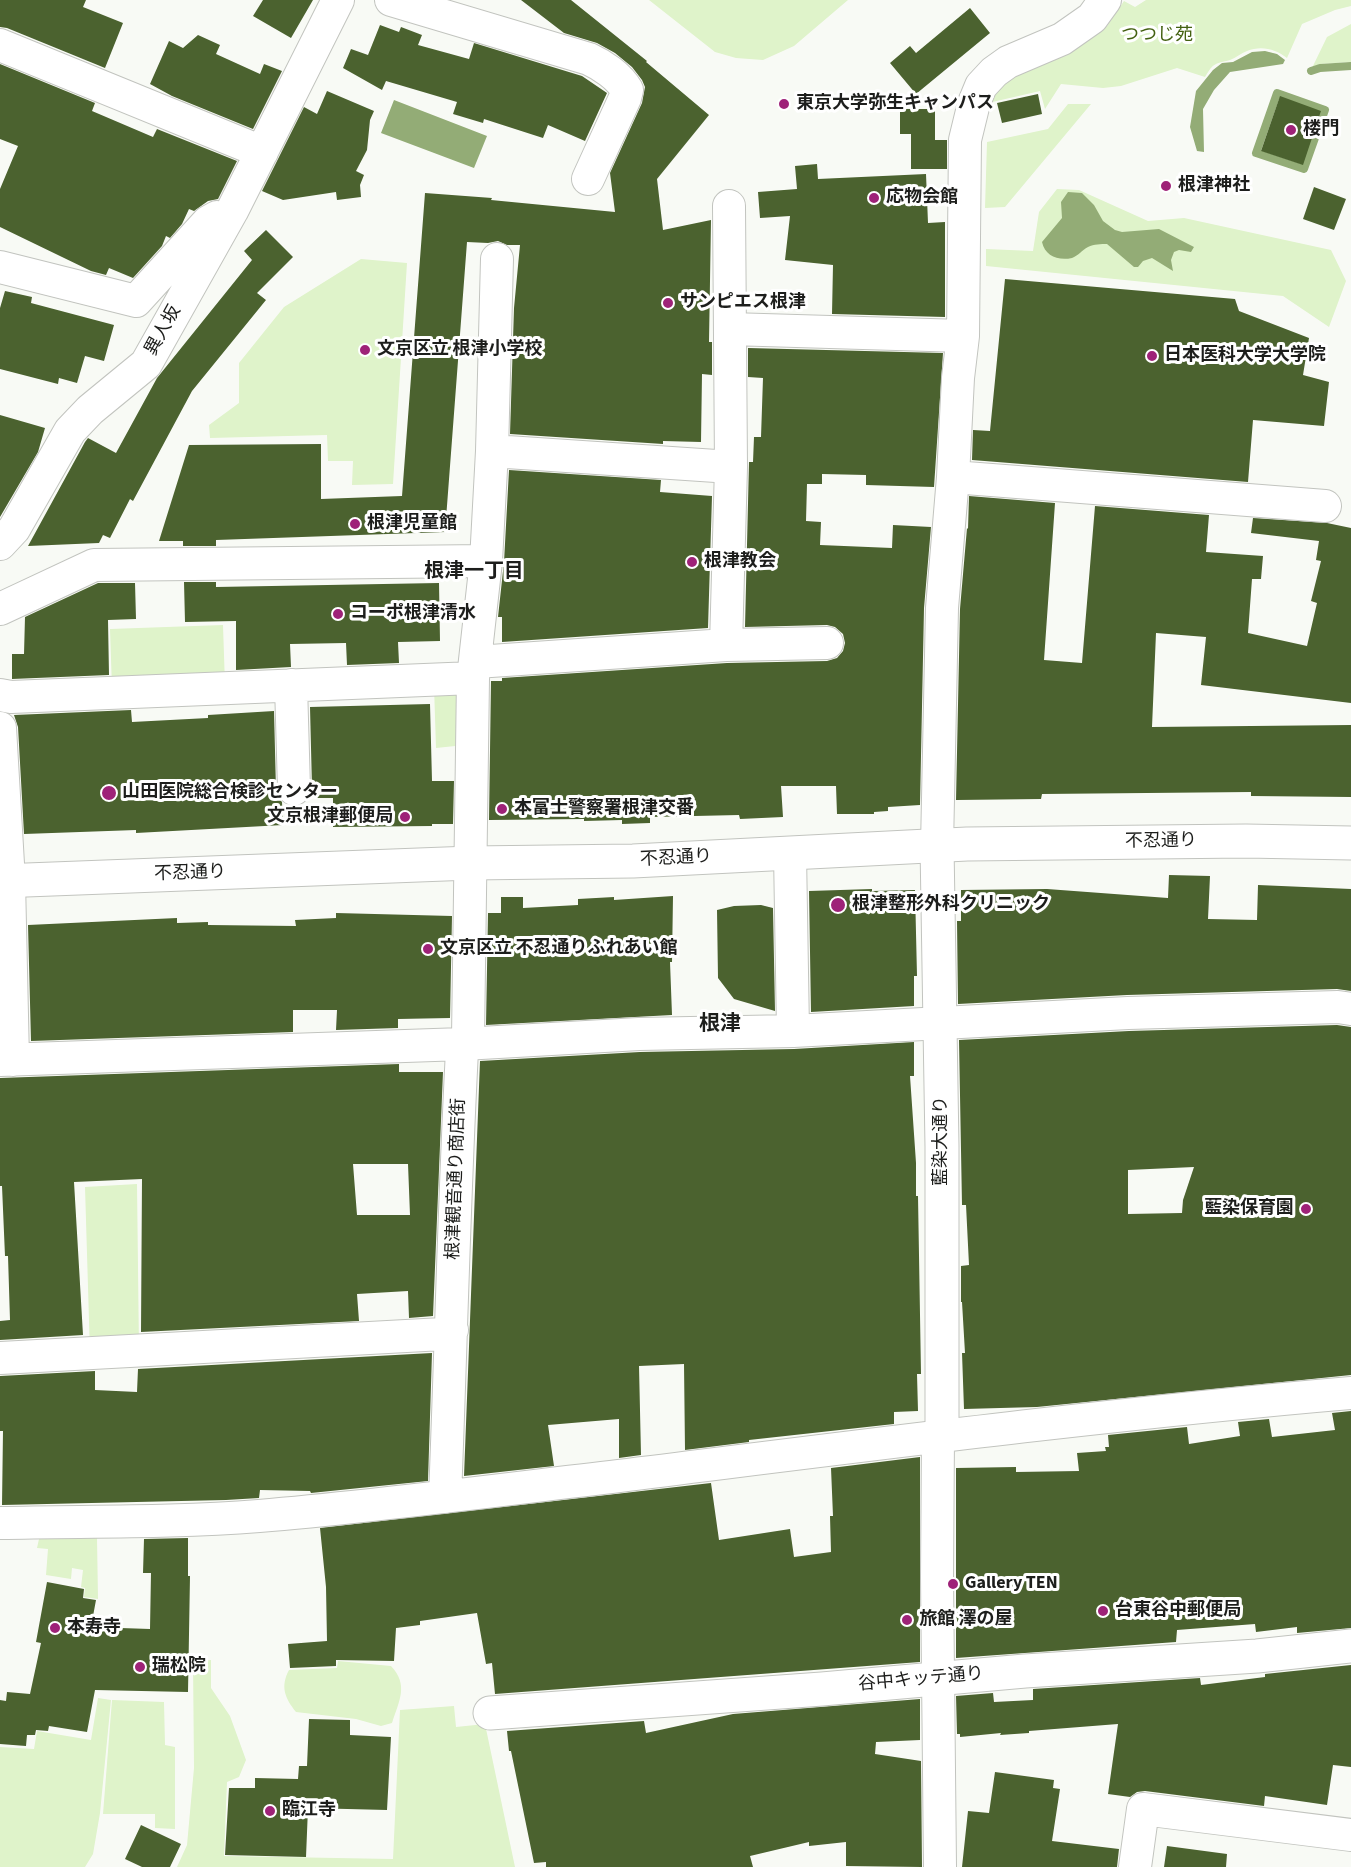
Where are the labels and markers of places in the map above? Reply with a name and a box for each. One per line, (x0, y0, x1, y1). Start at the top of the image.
place label: 東京大学弥生キャンパス (796, 93, 994, 115)
marker: 東京大学弥生キャンパス (777, 97, 791, 111)
place label: 楼門 (1303, 119, 1339, 141)
marker: 楼門 (1284, 123, 1298, 137)
place label: 根津神社 (1178, 175, 1250, 197)
marker: 根津神社 (1159, 179, 1173, 193)
place label: 応物会館 (886, 187, 958, 209)
marker: 応物会館 (867, 191, 881, 205)
place label: サンピエス根津 (680, 292, 806, 314)
marker: サンピエス根津 (661, 296, 675, 310)
place label: 文京区立 根津小学校 (377, 339, 543, 361)
marker: 文京区立 根津小学校 (358, 343, 372, 357)
place label: 日本医科大学大学院 (1164, 345, 1326, 367)
marker: 日本医科大学大学院 (1145, 349, 1159, 363)
place label: 根津児童館 (367, 513, 457, 535)
marker: 根津児童館 (348, 517, 362, 531)
place label: 根津教会 (704, 551, 776, 573)
marker: 根津教会 (685, 555, 699, 569)
place label: コーポ根津清水 (350, 603, 476, 625)
marker: コーポ根津清水 (331, 607, 345, 621)
place label: 山田医院総合検診センター (122, 782, 338, 804)
marker: 山田医院総合検診センター (100, 784, 118, 802)
place label: 本富士警察署根津交番 (514, 798, 694, 820)
marker: 本富士警察署根津交番 (495, 802, 509, 816)
place label: 文京根津郵便局 (267, 806, 393, 828)
marker: 文京根津郵便局 (398, 810, 412, 824)
place label: 根津整形外科クリニック (852, 894, 1050, 916)
marker: 根津整形外科クリニック (829, 896, 847, 914)
place label: 文京区立 不忍通りふれあい館 (440, 938, 678, 960)
marker: 文京区立 不忍通りふれあい館 (421, 942, 435, 956)
place label: 藍染保育園 (1204, 1198, 1294, 1220)
marker: 藍染保育園 (1299, 1202, 1313, 1216)
place label: Gallery TEN (965, 1573, 1058, 1595)
marker: Gallery TEN (946, 1577, 960, 1591)
place label: 台東谷中郵便局 (1115, 1600, 1241, 1622)
marker: 台東谷中郵便局 (1096, 1604, 1110, 1618)
place label: 旅館 澤の屋 (919, 1609, 1013, 1631)
marker: 旅館 澤の屋 (900, 1613, 914, 1627)
place label: 本寿寺 (67, 1617, 121, 1639)
marker: 本寿寺 (48, 1621, 62, 1635)
place label: 瑞松院 (152, 1656, 206, 1678)
marker: 瑞松院 (133, 1660, 147, 1674)
place label: 臨江寺 (282, 1800, 336, 1822)
marker: 臨江寺 (263, 1804, 277, 1818)

